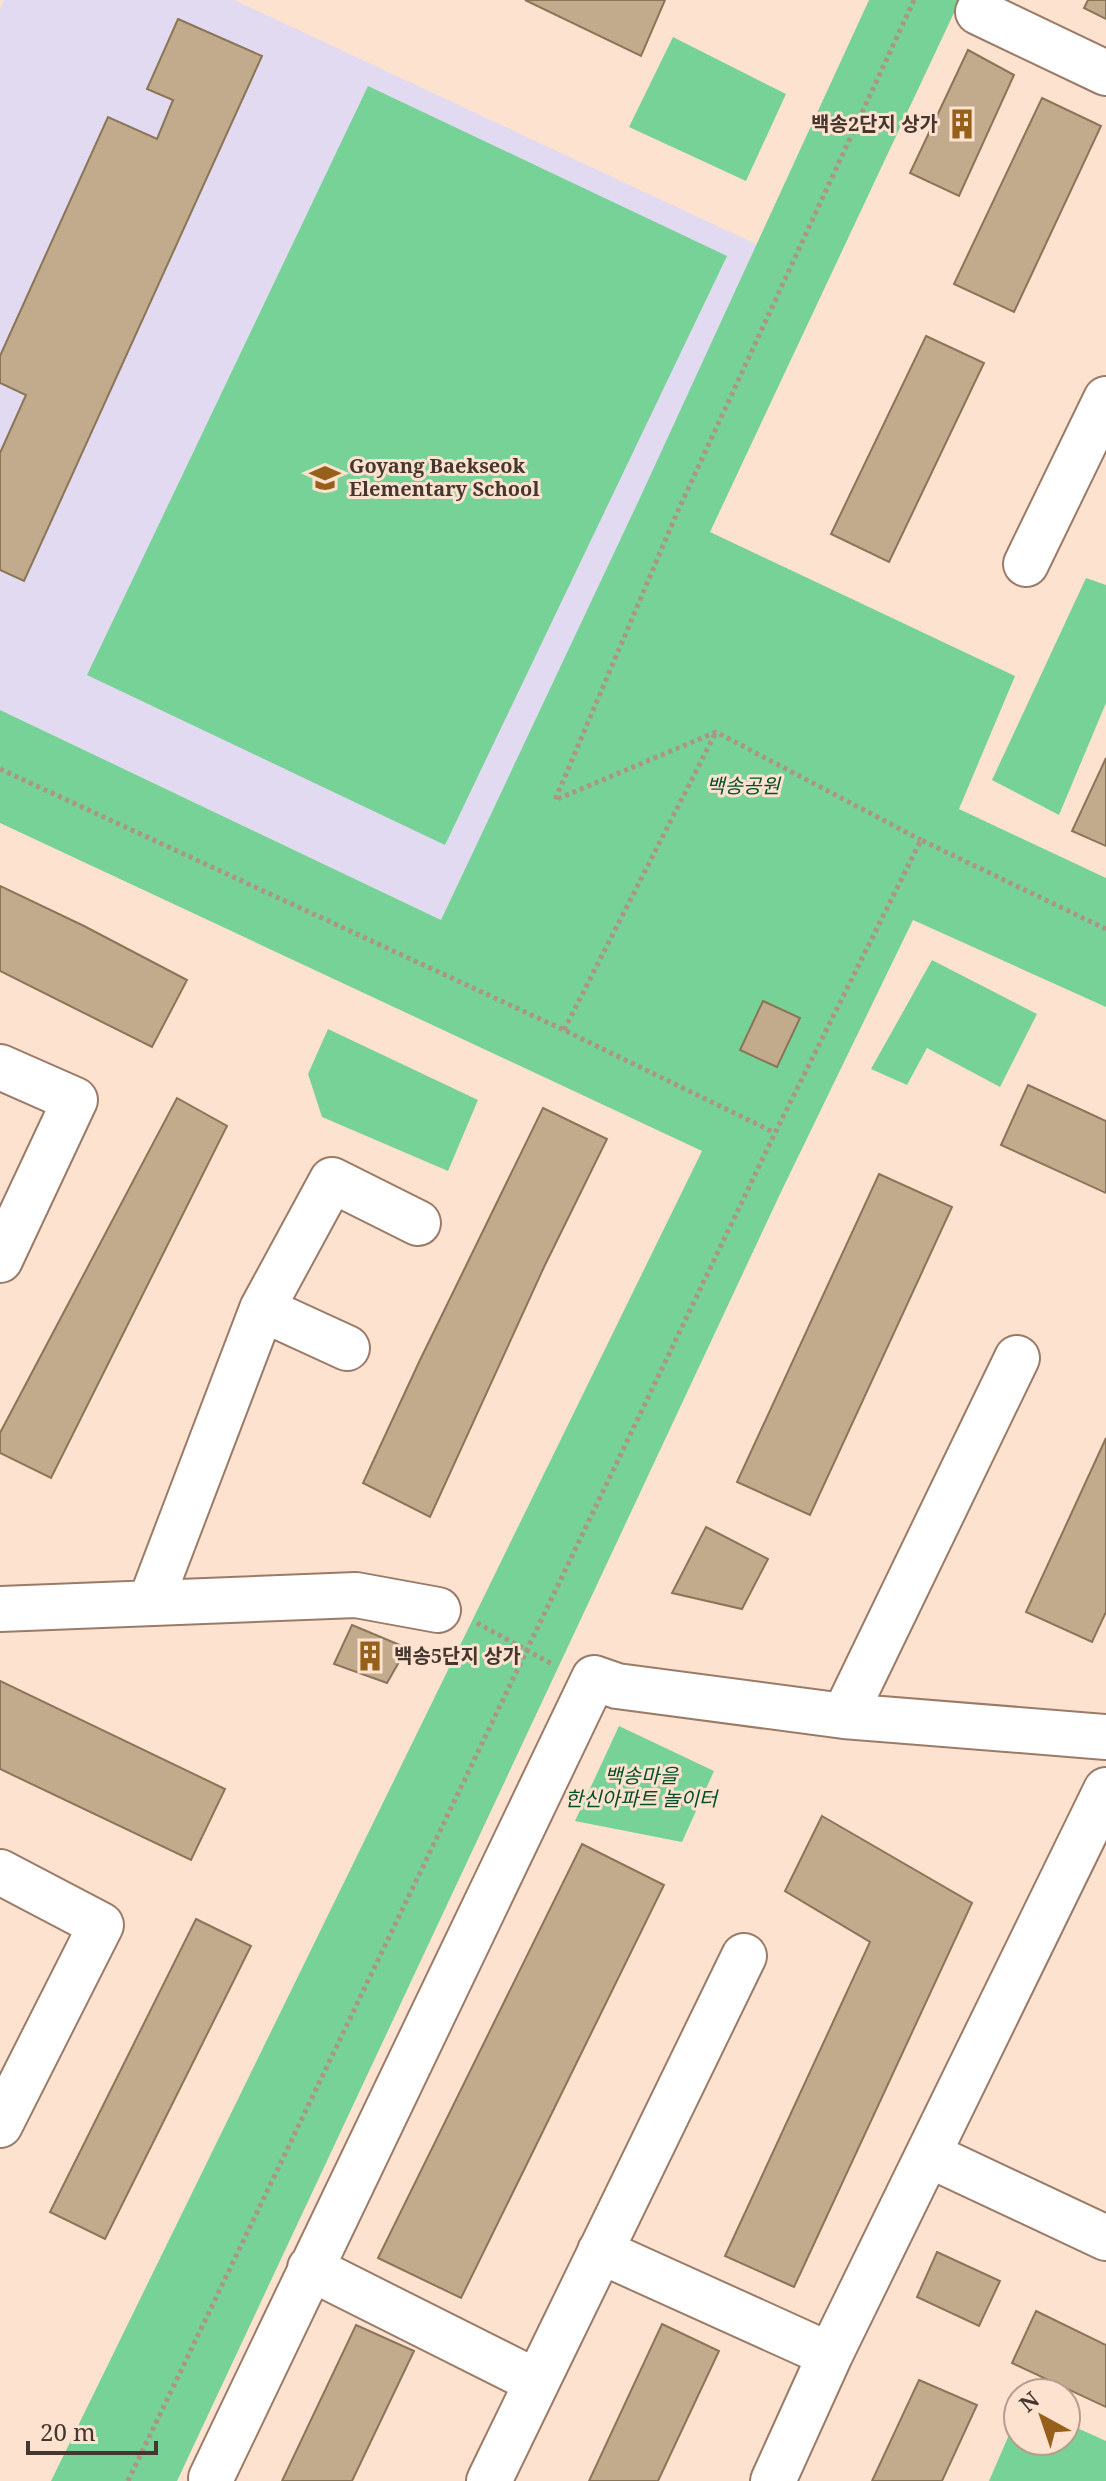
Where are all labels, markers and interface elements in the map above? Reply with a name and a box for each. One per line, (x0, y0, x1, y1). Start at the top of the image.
building icon: 백송2단지 상가 (945, 107, 979, 141)
place label: 백송2단지 상가 (811, 110, 938, 137)
place label: Goyang Baekseok Elementary School (349, 452, 539, 502)
school or university icon: Goyang Baekseok Elementary School (308, 461, 342, 495)
park label: 백송공원 (706, 772, 781, 799)
building icon: 백송5단지 상가 (353, 1639, 387, 1673)
place label: 백송5단지 상가 (394, 1642, 521, 1669)
park label: 백송마을 한신아파트 놀이터 (565, 1762, 720, 1812)
north arrow (1002, 2377, 1082, 2457)
text: N (1012, 2384, 1045, 2418)
scale bar (28, 2405, 156, 2455)
text: 20 m (40, 2415, 96, 2448)

